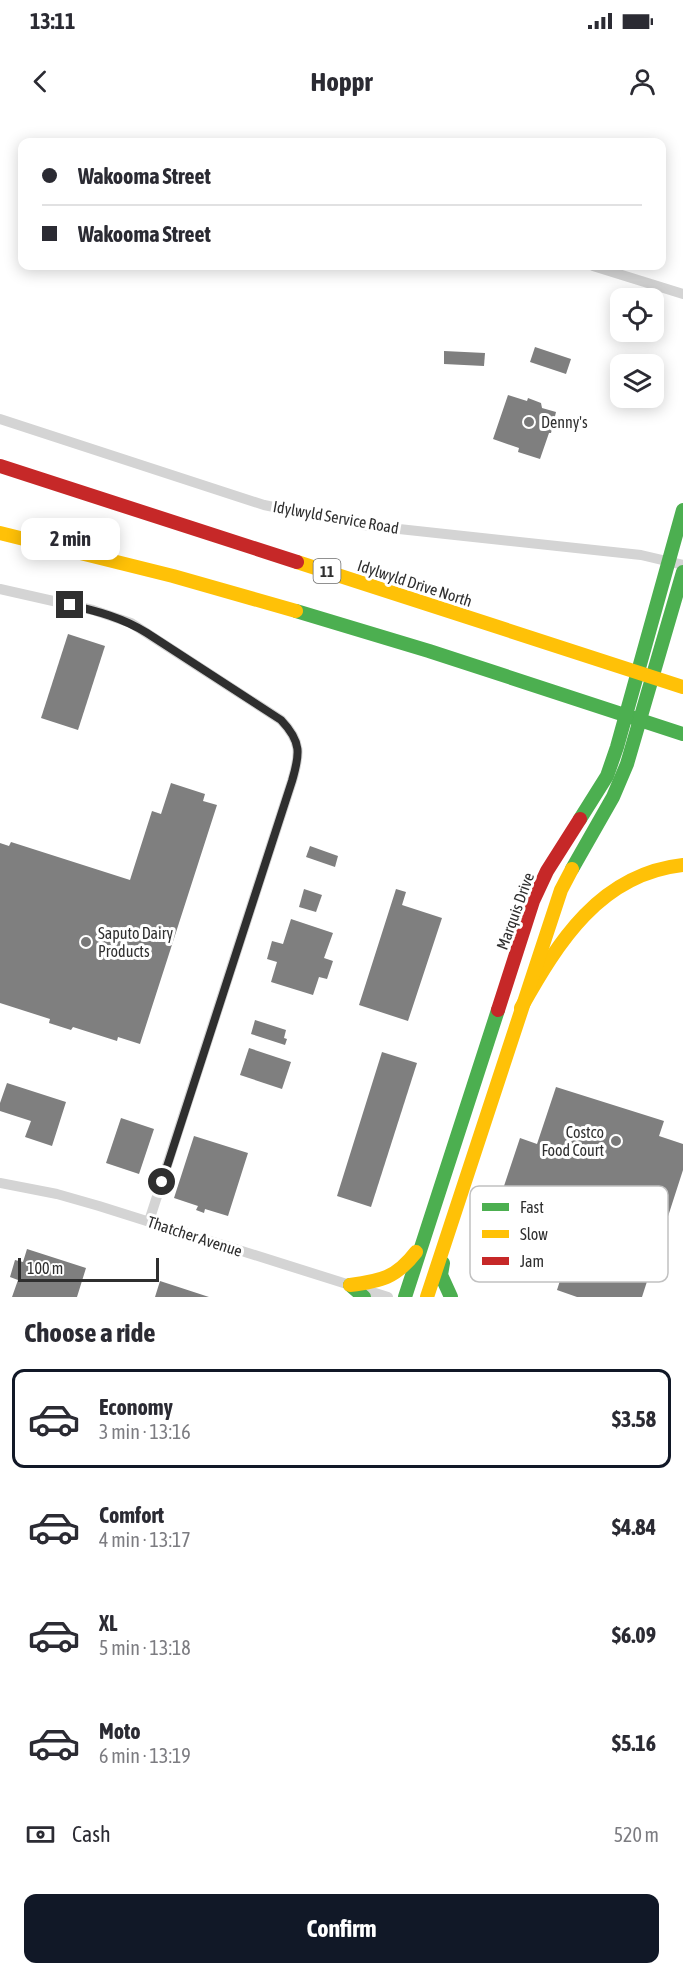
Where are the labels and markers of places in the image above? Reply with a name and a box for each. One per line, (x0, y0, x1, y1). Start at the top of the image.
place label: Denny's (541, 413, 588, 432)
marker: Denny's (522, 415, 536, 429)
place label: Saputo Dairy Products (98, 924, 173, 960)
marker: Saputo Dairy Products (79, 935, 93, 949)
place label: Costco Food Court (541, 1123, 604, 1159)
marker: Costco Food Court (609, 1134, 623, 1148)

